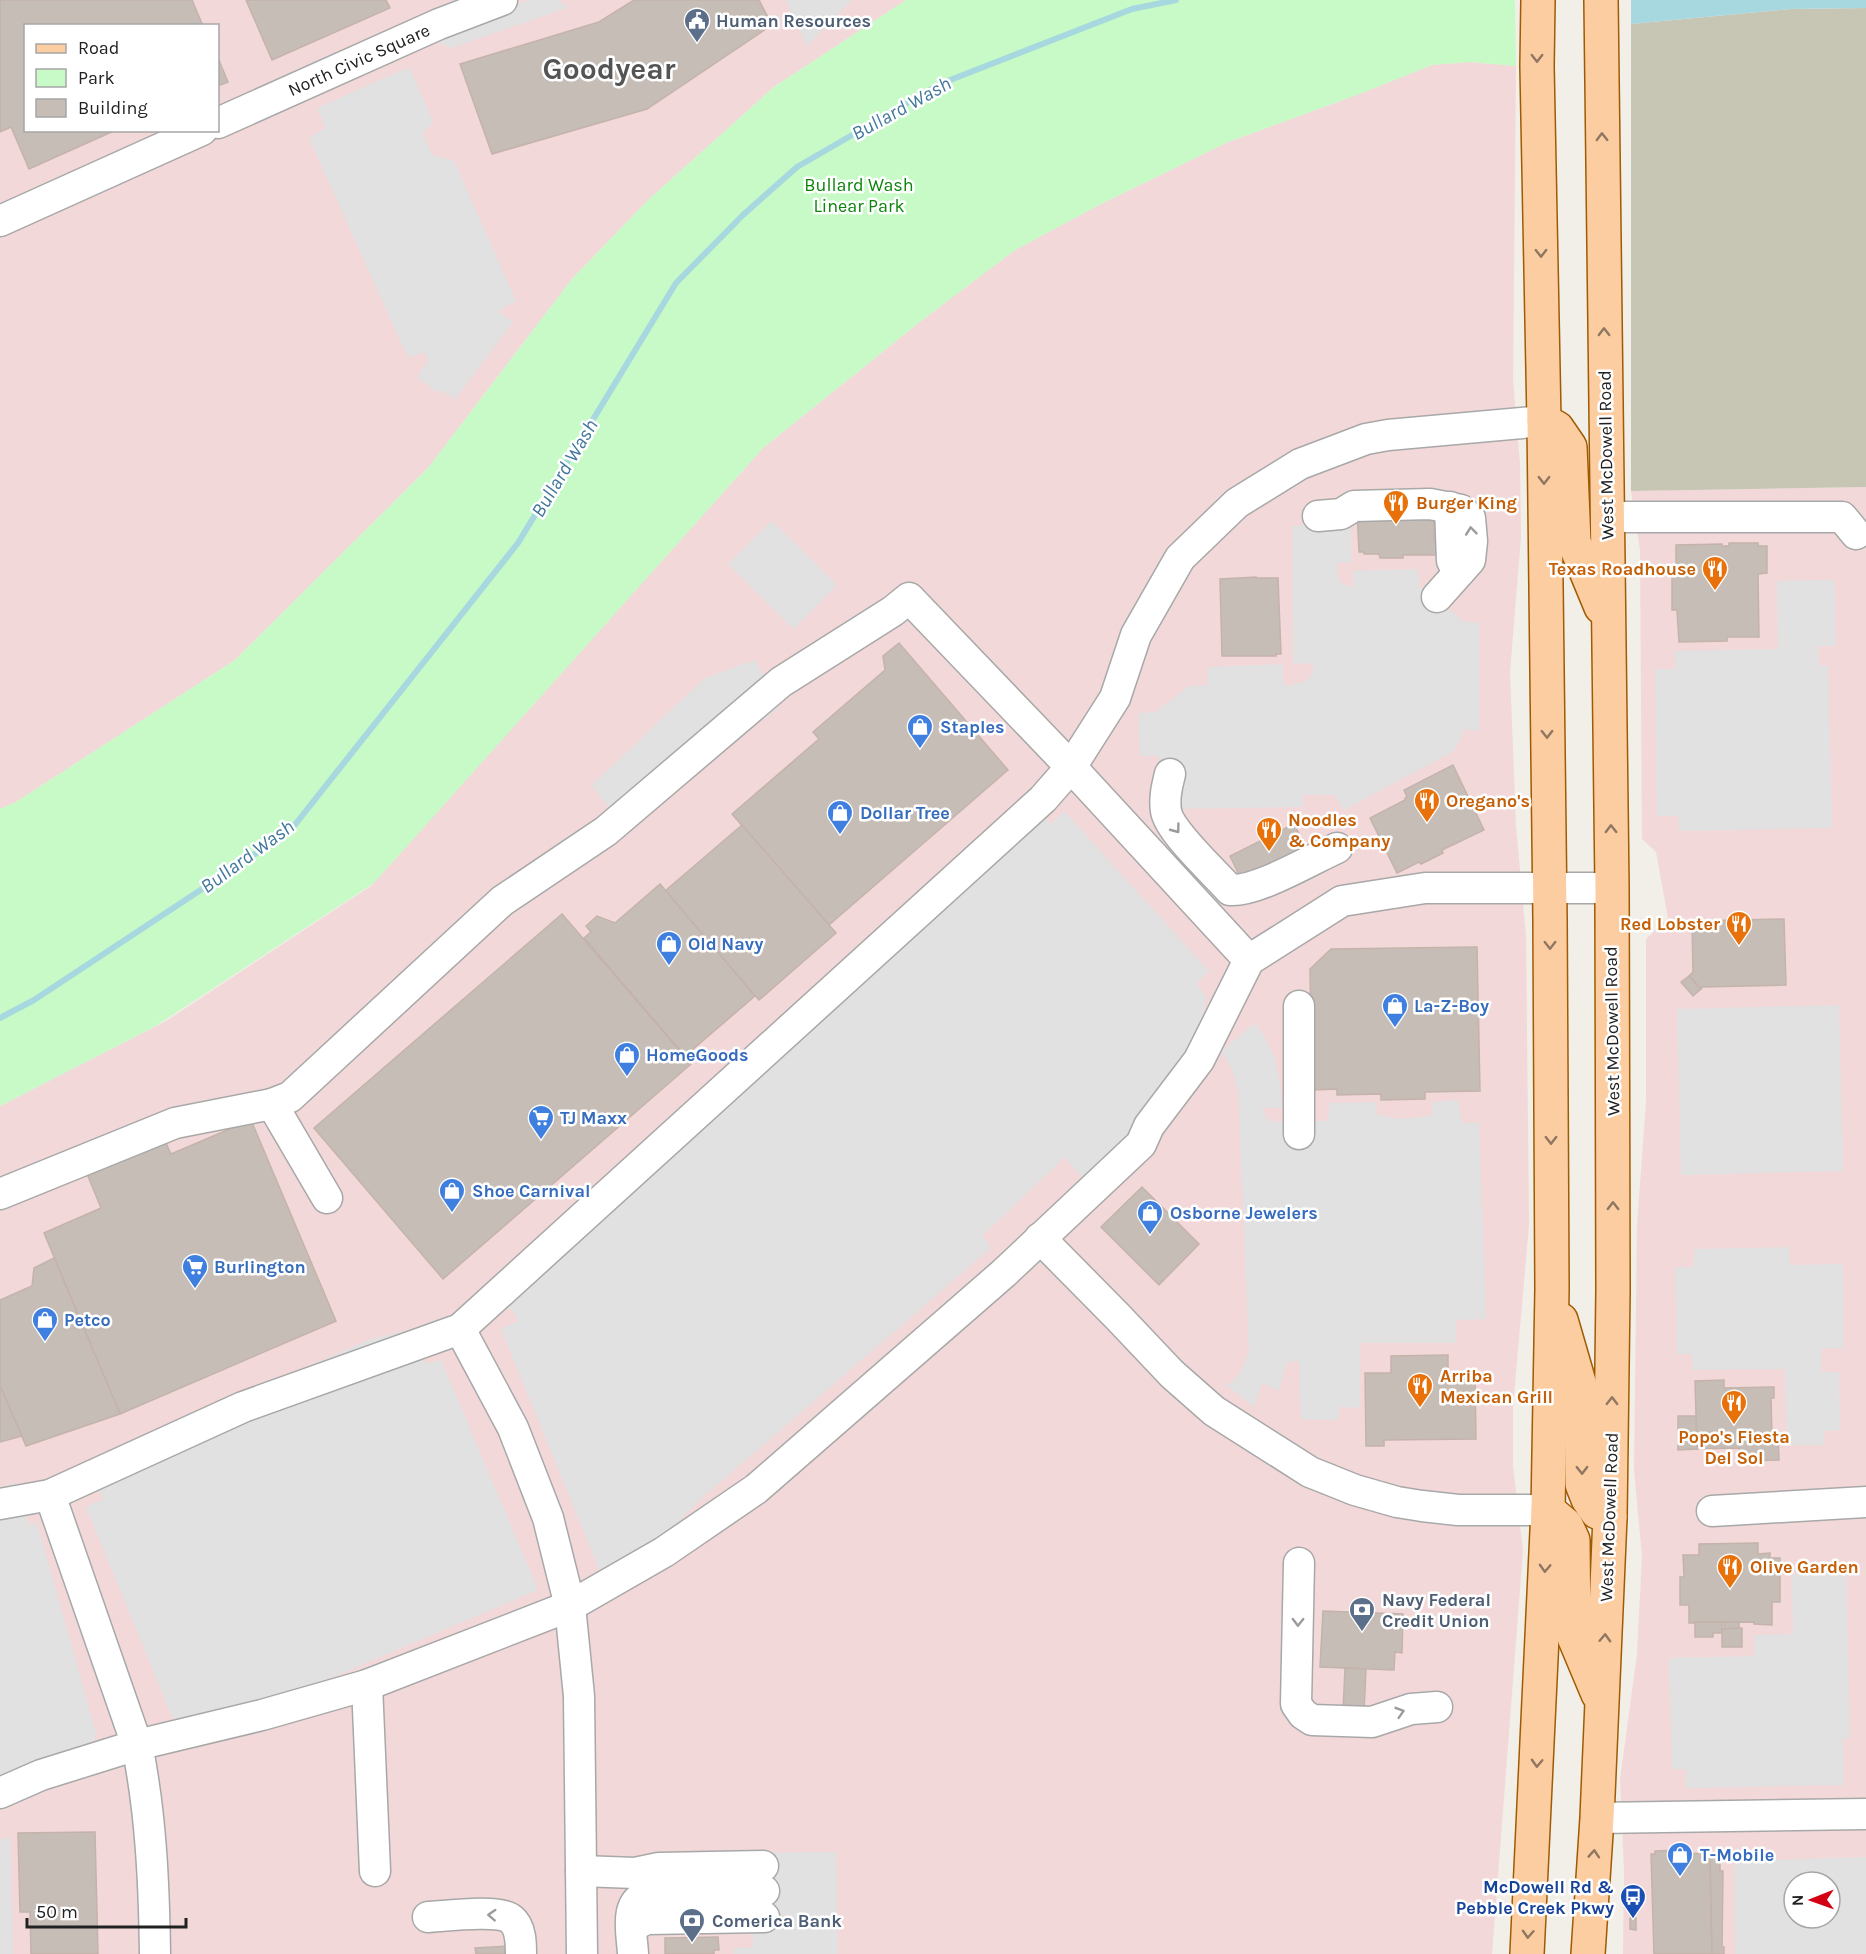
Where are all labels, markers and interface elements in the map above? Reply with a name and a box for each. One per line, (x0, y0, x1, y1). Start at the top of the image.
public building icon: Human Resources (682, 6, 712, 44)
place label: Human Resources (716, 10, 871, 32)
street label: North Civic Square (285, 19, 433, 101)
legend (24, 24, 219, 132)
text: Road (78, 37, 119, 59)
district label: Goodyear (542, 51, 676, 87)
one-way arrow (1531, 54, 1543, 63)
text: Park (78, 67, 115, 89)
water label: Bullard Wash (848, 72, 955, 145)
text: Building (78, 97, 148, 119)
one-way arrow (1596, 133, 1608, 142)
park label: Bullard Wash Linear Park (804, 174, 914, 217)
one-way arrow (1535, 249, 1547, 258)
one-way arrow (1598, 328, 1610, 337)
street label: West McDowell Road (1594, 370, 1618, 540)
water label: Bullard Wash (526, 415, 603, 521)
one-way arrow (1538, 475, 1551, 484)
restaurant icon: Burger King (1381, 488, 1411, 526)
place label: Burger King (1416, 492, 1517, 514)
one-way arrow (1465, 526, 1478, 536)
restaurant icon: Texas Roadhouse (1700, 554, 1730, 592)
place label: Texas Roadhouse (1549, 558, 1696, 580)
shop icon: Staples (905, 712, 935, 750)
place label: Staples (940, 716, 1005, 738)
one-way arrow (1541, 729, 1553, 738)
restaurant icon: Oregano's (1412, 786, 1442, 824)
place label: Oregano's (1446, 790, 1530, 812)
shop icon: Dollar Tree (825, 798, 855, 836)
place label: Dollar Tree (860, 802, 950, 824)
place label: Noodles & Company (1288, 809, 1390, 852)
water label: Bullard Wash (196, 815, 299, 898)
restaurant icon: Noodles & Company (1254, 815, 1284, 853)
one-way arrow (1169, 822, 1180, 833)
one-way arrow (1605, 825, 1617, 834)
restaurant icon: Red Lobster (1724, 909, 1754, 947)
place label: Red Lobster (1620, 913, 1720, 935)
shop icon: Old Navy (654, 929, 684, 967)
place label: Old Navy (688, 933, 763, 955)
one-way arrow (1544, 941, 1556, 950)
street label: West McDowell Road (1600, 946, 1624, 1116)
shop icon: La-Z-Boy (1380, 991, 1410, 1029)
place label: La-Z-Boy (1414, 995, 1489, 1017)
shop icon: HomeGoods (612, 1040, 642, 1078)
place label: HomeGoods (646, 1044, 749, 1066)
supermarket icon: TJ Maxx (526, 1103, 556, 1141)
place label: TJ Maxx (560, 1107, 627, 1129)
one-way arrow (1545, 1136, 1557, 1145)
shop icon: Shoe Carnival (437, 1176, 467, 1214)
place label: Shoe Carnival (472, 1180, 590, 1202)
shop icon: Osborne Jewelers (1135, 1198, 1165, 1236)
place label: Osborne Jewelers (1170, 1202, 1318, 1224)
one-way arrow (1607, 1202, 1620, 1211)
supermarket icon: Burlington (180, 1252, 210, 1290)
place label: Burlington (214, 1256, 306, 1278)
shop icon: Petco (30, 1305, 60, 1343)
place label: Petco (64, 1309, 111, 1331)
place label: Arriba Mexican Grill (1440, 1365, 1553, 1408)
restaurant icon: Arriba Mexican Grill (1405, 1371, 1435, 1409)
restaurant icon: Popo's Fiesta Del Sol (1719, 1388, 1749, 1426)
one-way arrow (1606, 1397, 1618, 1406)
place label: Popo's Fiesta Del Sol (1678, 1426, 1790, 1469)
street label: West McDowell Road (1595, 1432, 1623, 1602)
one-way arrow (1576, 1465, 1588, 1474)
restaurant icon: Olive Garden (1715, 1552, 1745, 1590)
place label: Olive Garden (1750, 1556, 1859, 1578)
one-way arrow (1539, 1564, 1552, 1573)
place label: Navy Federal Credit Union (1382, 1589, 1491, 1632)
bank icon: Navy Federal Credit Union (1347, 1595, 1377, 1633)
one-way arrow (1292, 1617, 1304, 1626)
one-way arrow (1598, 1633, 1611, 1642)
one-way arrow (1394, 1707, 1405, 1719)
one-way arrow (1531, 1759, 1543, 1768)
shop icon: T-Mobile (1665, 1840, 1695, 1878)
place label: T-Mobile (1700, 1844, 1774, 1866)
one-way arrow (1587, 1849, 1600, 1858)
north arrow (1782, 1870, 1842, 1930)
place label: McDowell Rd & Pebble Creek Pkwy (1456, 1876, 1614, 1919)
bus stop icon: McDowell Rd & Pebble Creek Pkwy (1618, 1882, 1648, 1920)
scale bar (27, 1891, 186, 1929)
text: N (1788, 1894, 1807, 1906)
text: 50 m (36, 1901, 78, 1923)
bank icon: Comerica Bank (677, 1906, 707, 1944)
one-way arrow (487, 1908, 496, 1921)
place label: Comerica Bank (712, 1910, 842, 1932)
one-way arrow (1522, 1929, 1535, 1938)

